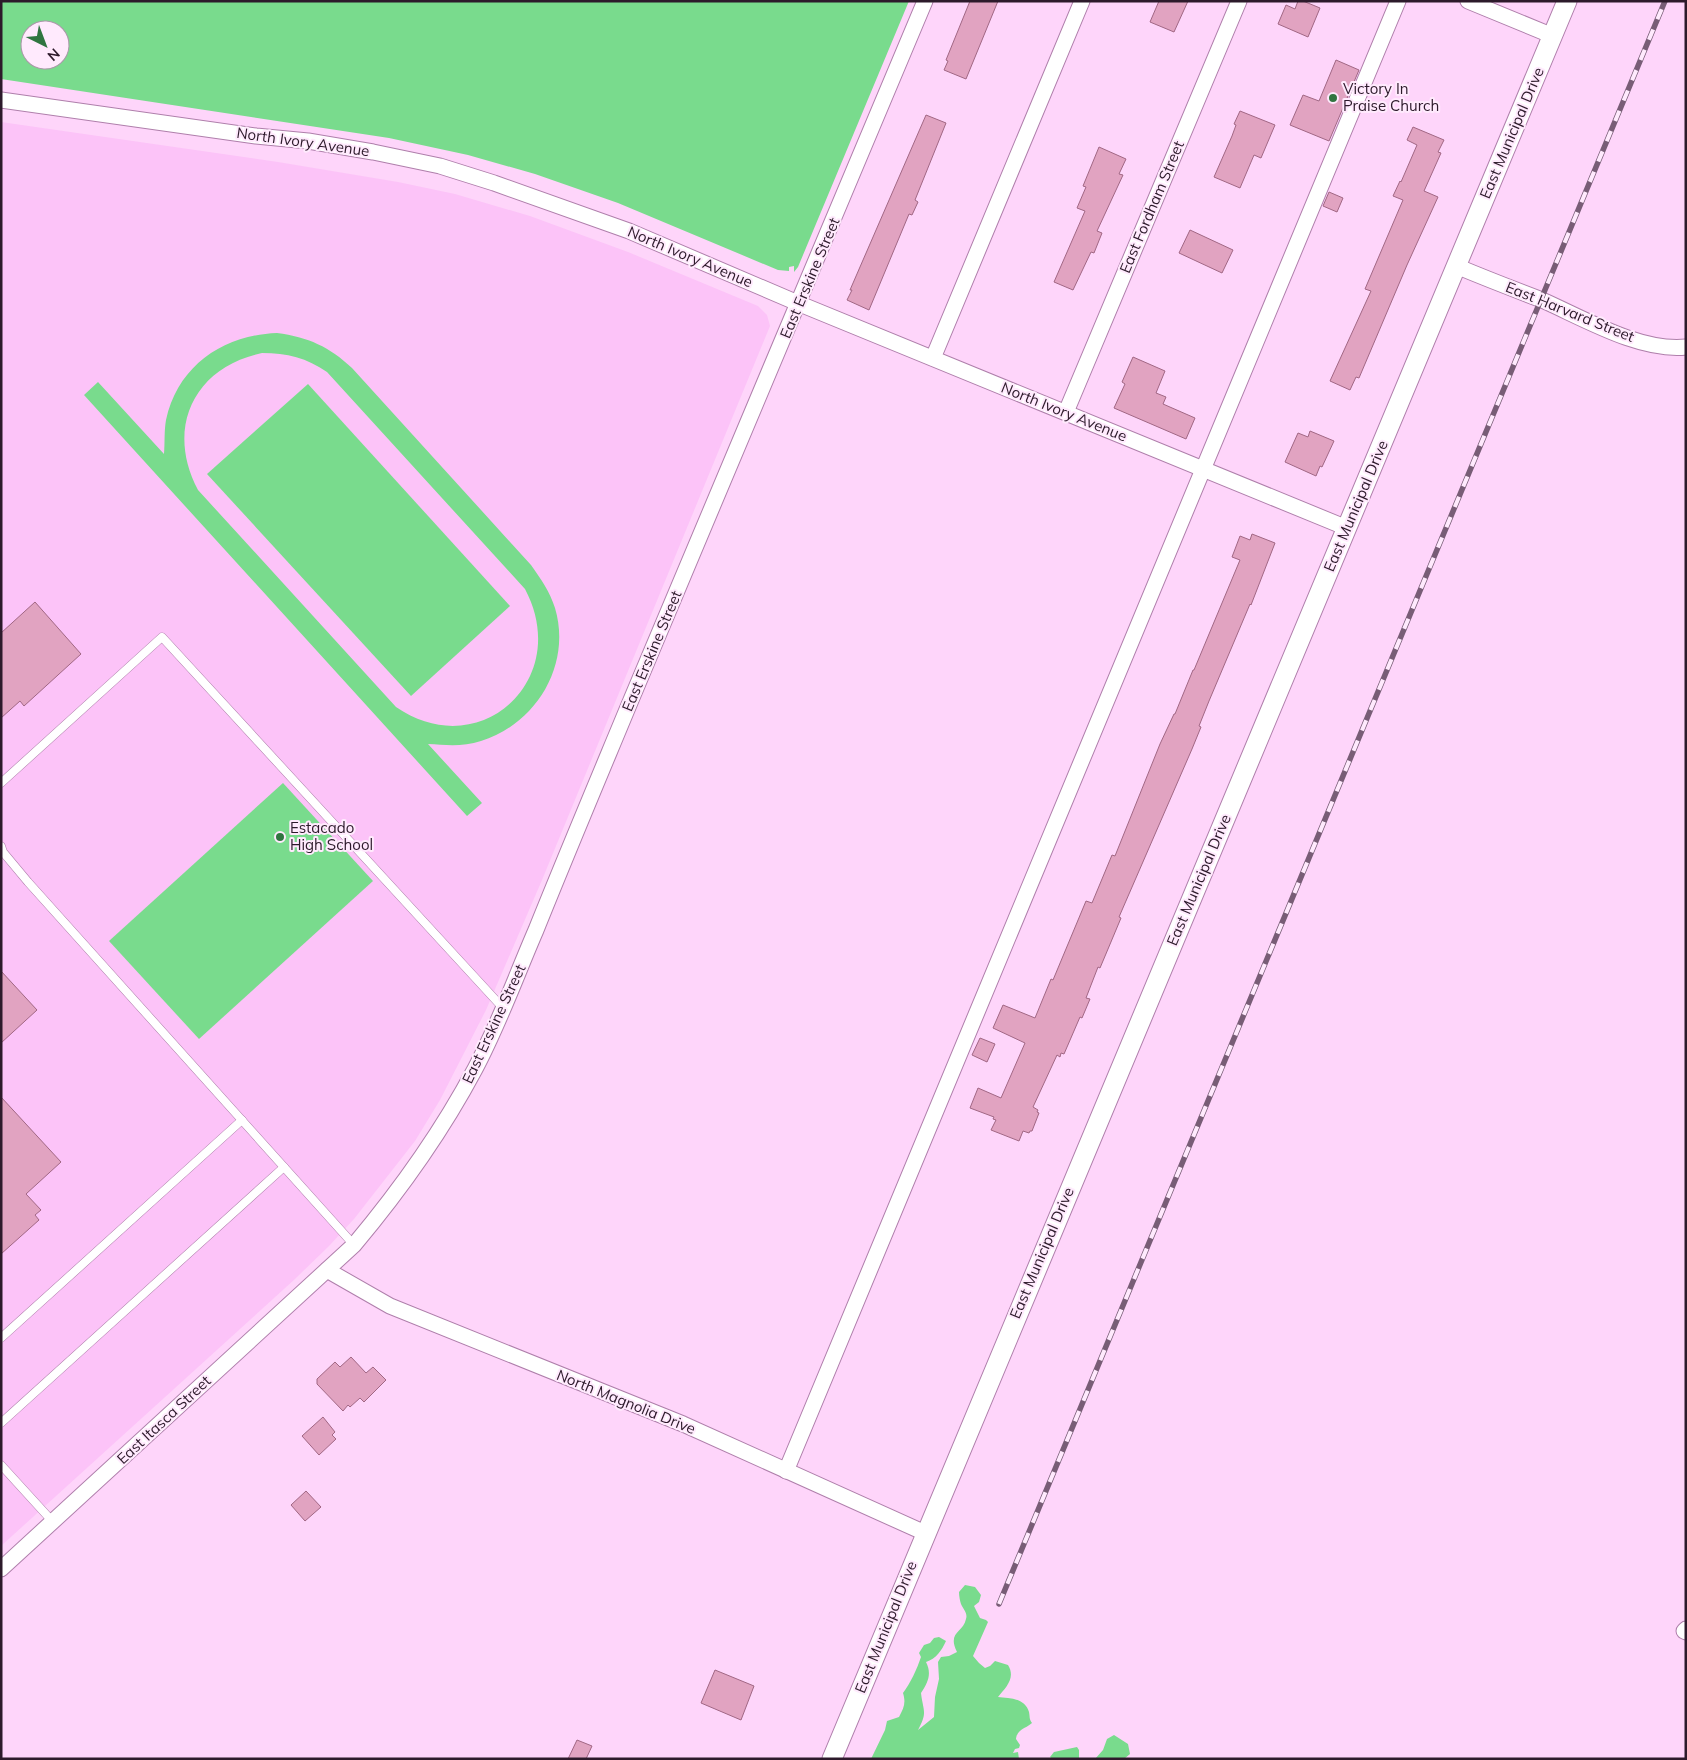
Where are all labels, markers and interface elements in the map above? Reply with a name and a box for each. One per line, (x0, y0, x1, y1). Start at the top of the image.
north arrow (20, 20, 70, 70)
text: N (44, 44, 64, 65)
street label: East Municipal Drive (1475, 64, 1548, 201)
place label: Victory In Praise Church (1343, 79, 1439, 115)
marker: Victory In Praise Church (1327, 92, 1339, 104)
street label: North Ivory Avenue (235, 123, 371, 160)
street label: East Fordham Street (1115, 138, 1188, 276)
street label: East Erskine Street (775, 214, 844, 341)
street label: North Ivory Avenue (625, 222, 756, 291)
street label: East Harvard Street (1503, 277, 1637, 346)
street label: North Ivory Avenue (999, 378, 1130, 445)
street label: East Municipal Drive (1319, 437, 1392, 574)
street label: East Erskine Street (617, 587, 686, 714)
street label: East Municipal Drive (1162, 811, 1235, 948)
place label: Estacado High School (290, 818, 373, 854)
marker: Estacado High School (274, 831, 286, 843)
street label: East Erskine Street (458, 961, 530, 1086)
street label: East Municipal Drive (1005, 1184, 1078, 1321)
street label: North Magnolia Drive (554, 1365, 698, 1438)
street label: East Itasca Street (113, 1371, 215, 1468)
street label: East Municipal Drive (850, 1558, 921, 1696)

